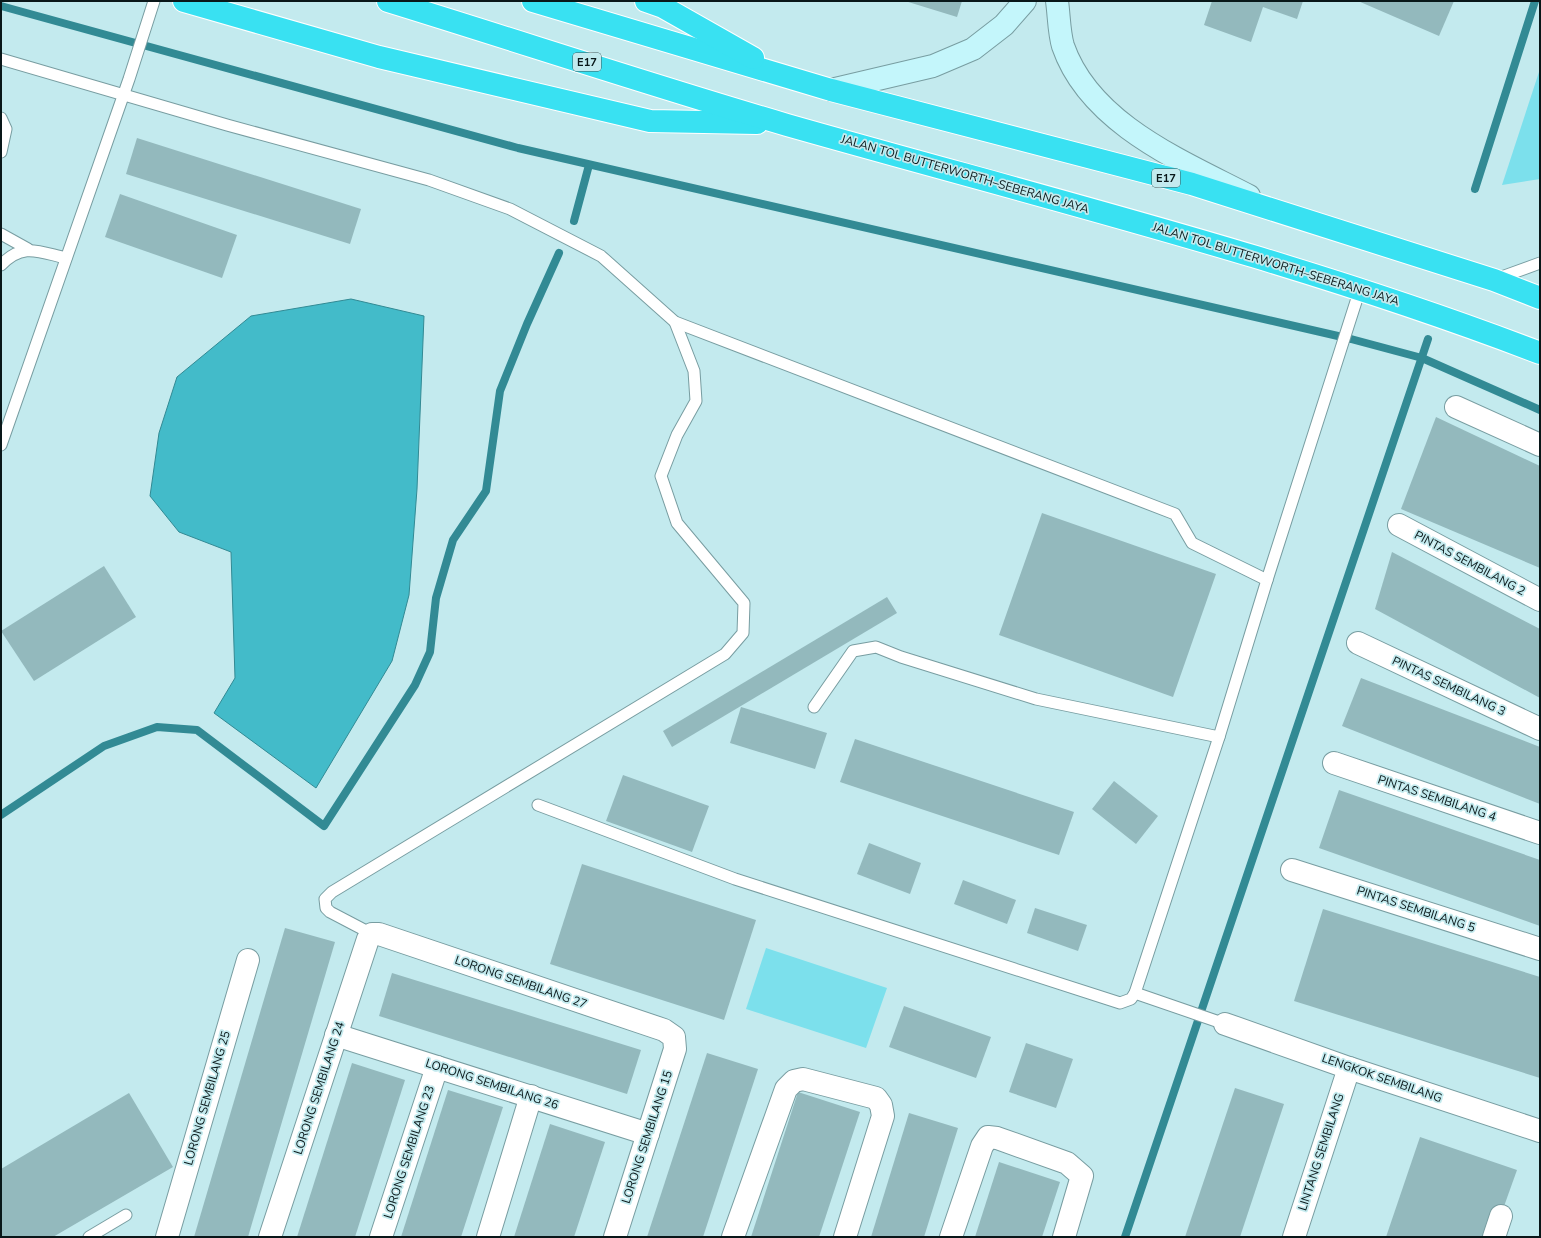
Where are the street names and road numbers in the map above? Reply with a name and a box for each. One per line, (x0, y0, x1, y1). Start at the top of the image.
road number: E17 (573, 53, 601, 71)
street label: JALAN TOL BUTTERWORTH–SEBERANG JAYA (838, 131, 1091, 217)
road number: E17 (1152, 169, 1180, 187)
street label: JALAN TOL BUTTERWORTH–SEBERANG JAYA (1150, 218, 1402, 309)
street label: PINTAS SEMBILANG 2 (1412, 527, 1528, 599)
street label: PINTAS SEMBILANG 3 (1390, 653, 1508, 719)
street label: PINTAS SEMBILANG 4 (1376, 771, 1498, 825)
street label: PINTAS SEMBILANG 5 (1355, 882, 1477, 936)
street label: LORONG SEMBILANG 27 (453, 952, 589, 1012)
street label: LORONG SEMBILANG 24 (290, 1019, 348, 1157)
street label: LORONG SEMBILANG 25 (180, 1029, 234, 1167)
street label: LENGKOK SEMBILANG (1320, 1050, 1444, 1106)
street label: LORONG SEMBILANG 26 (423, 1055, 561, 1113)
street label: LORONG SEMBILANG 15 (618, 1068, 676, 1206)
street label: LORONG SEMBILANG 23 (380, 1083, 438, 1221)
street label: LINTANG SEMBILANG (1294, 1091, 1348, 1213)

